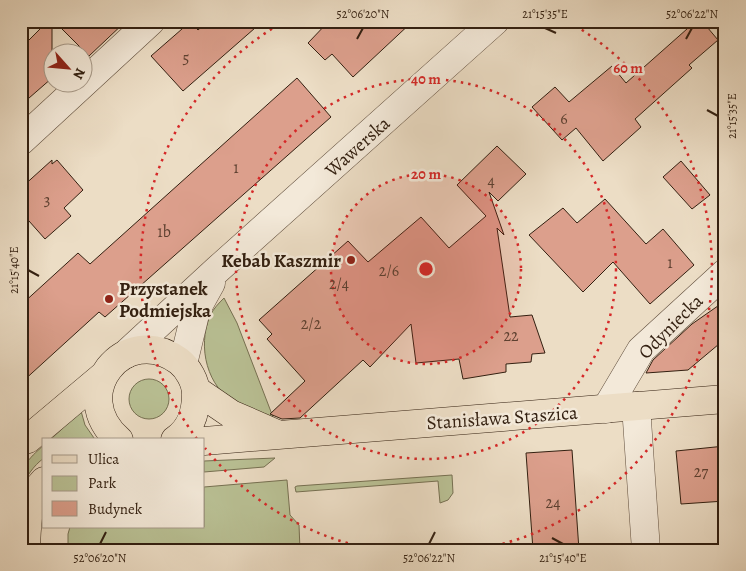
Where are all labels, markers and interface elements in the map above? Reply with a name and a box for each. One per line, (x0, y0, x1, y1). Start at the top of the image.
text: 52°06'20"N (337, 6, 390, 22)
text: 21°15'35"E (522, 6, 568, 22)
text: 52°06'22"N (666, 6, 718, 22)
north arrow (42, 42, 92, 92)
house number: 5 (183, 47, 190, 69)
text: 60 m (613, 58, 643, 78)
text: N (68, 65, 90, 83)
text: 40 m (411, 69, 441, 89)
text: 21°15'35"E (724, 93, 740, 139)
house number: 6 (560, 108, 568, 130)
street label: Wawerska (319, 111, 396, 184)
house number: 1 (233, 157, 239, 179)
text: 20 m (411, 164, 441, 184)
house number: 4 (487, 170, 495, 192)
house number: 3 (44, 189, 50, 211)
house number: 1b (157, 221, 171, 243)
text: 21°15'40"E (6, 246, 22, 294)
place label: Kebab Kaszmir (221, 248, 341, 274)
house number: 1 (667, 252, 673, 274)
marker: Kebab Kaszmir (345, 254, 357, 266)
house number: 2/6 (379, 260, 399, 282)
centre of rings (417, 260, 435, 278)
house number: 2/4 (329, 273, 349, 295)
place label: Przystanek Podmiejska (119, 276, 212, 324)
street label: Odyniecka (632, 288, 709, 365)
marker: Przystanek Podmiejska (103, 293, 115, 305)
house number: 2/2 (301, 313, 322, 335)
house number: 22 (503, 325, 519, 347)
street label: Stanisława Staszica (426, 400, 579, 436)
legend (42, 438, 205, 528)
text: Ulica (88, 449, 119, 469)
house number: 27 (694, 461, 708, 483)
text: Park (88, 473, 117, 493)
house number: 24 (546, 492, 560, 514)
text: Budynek (88, 499, 143, 519)
text: 52°06'20"N (74, 550, 127, 566)
text: 52°06'22"N (403, 550, 455, 566)
text: 21°15'40"E (539, 550, 587, 566)

